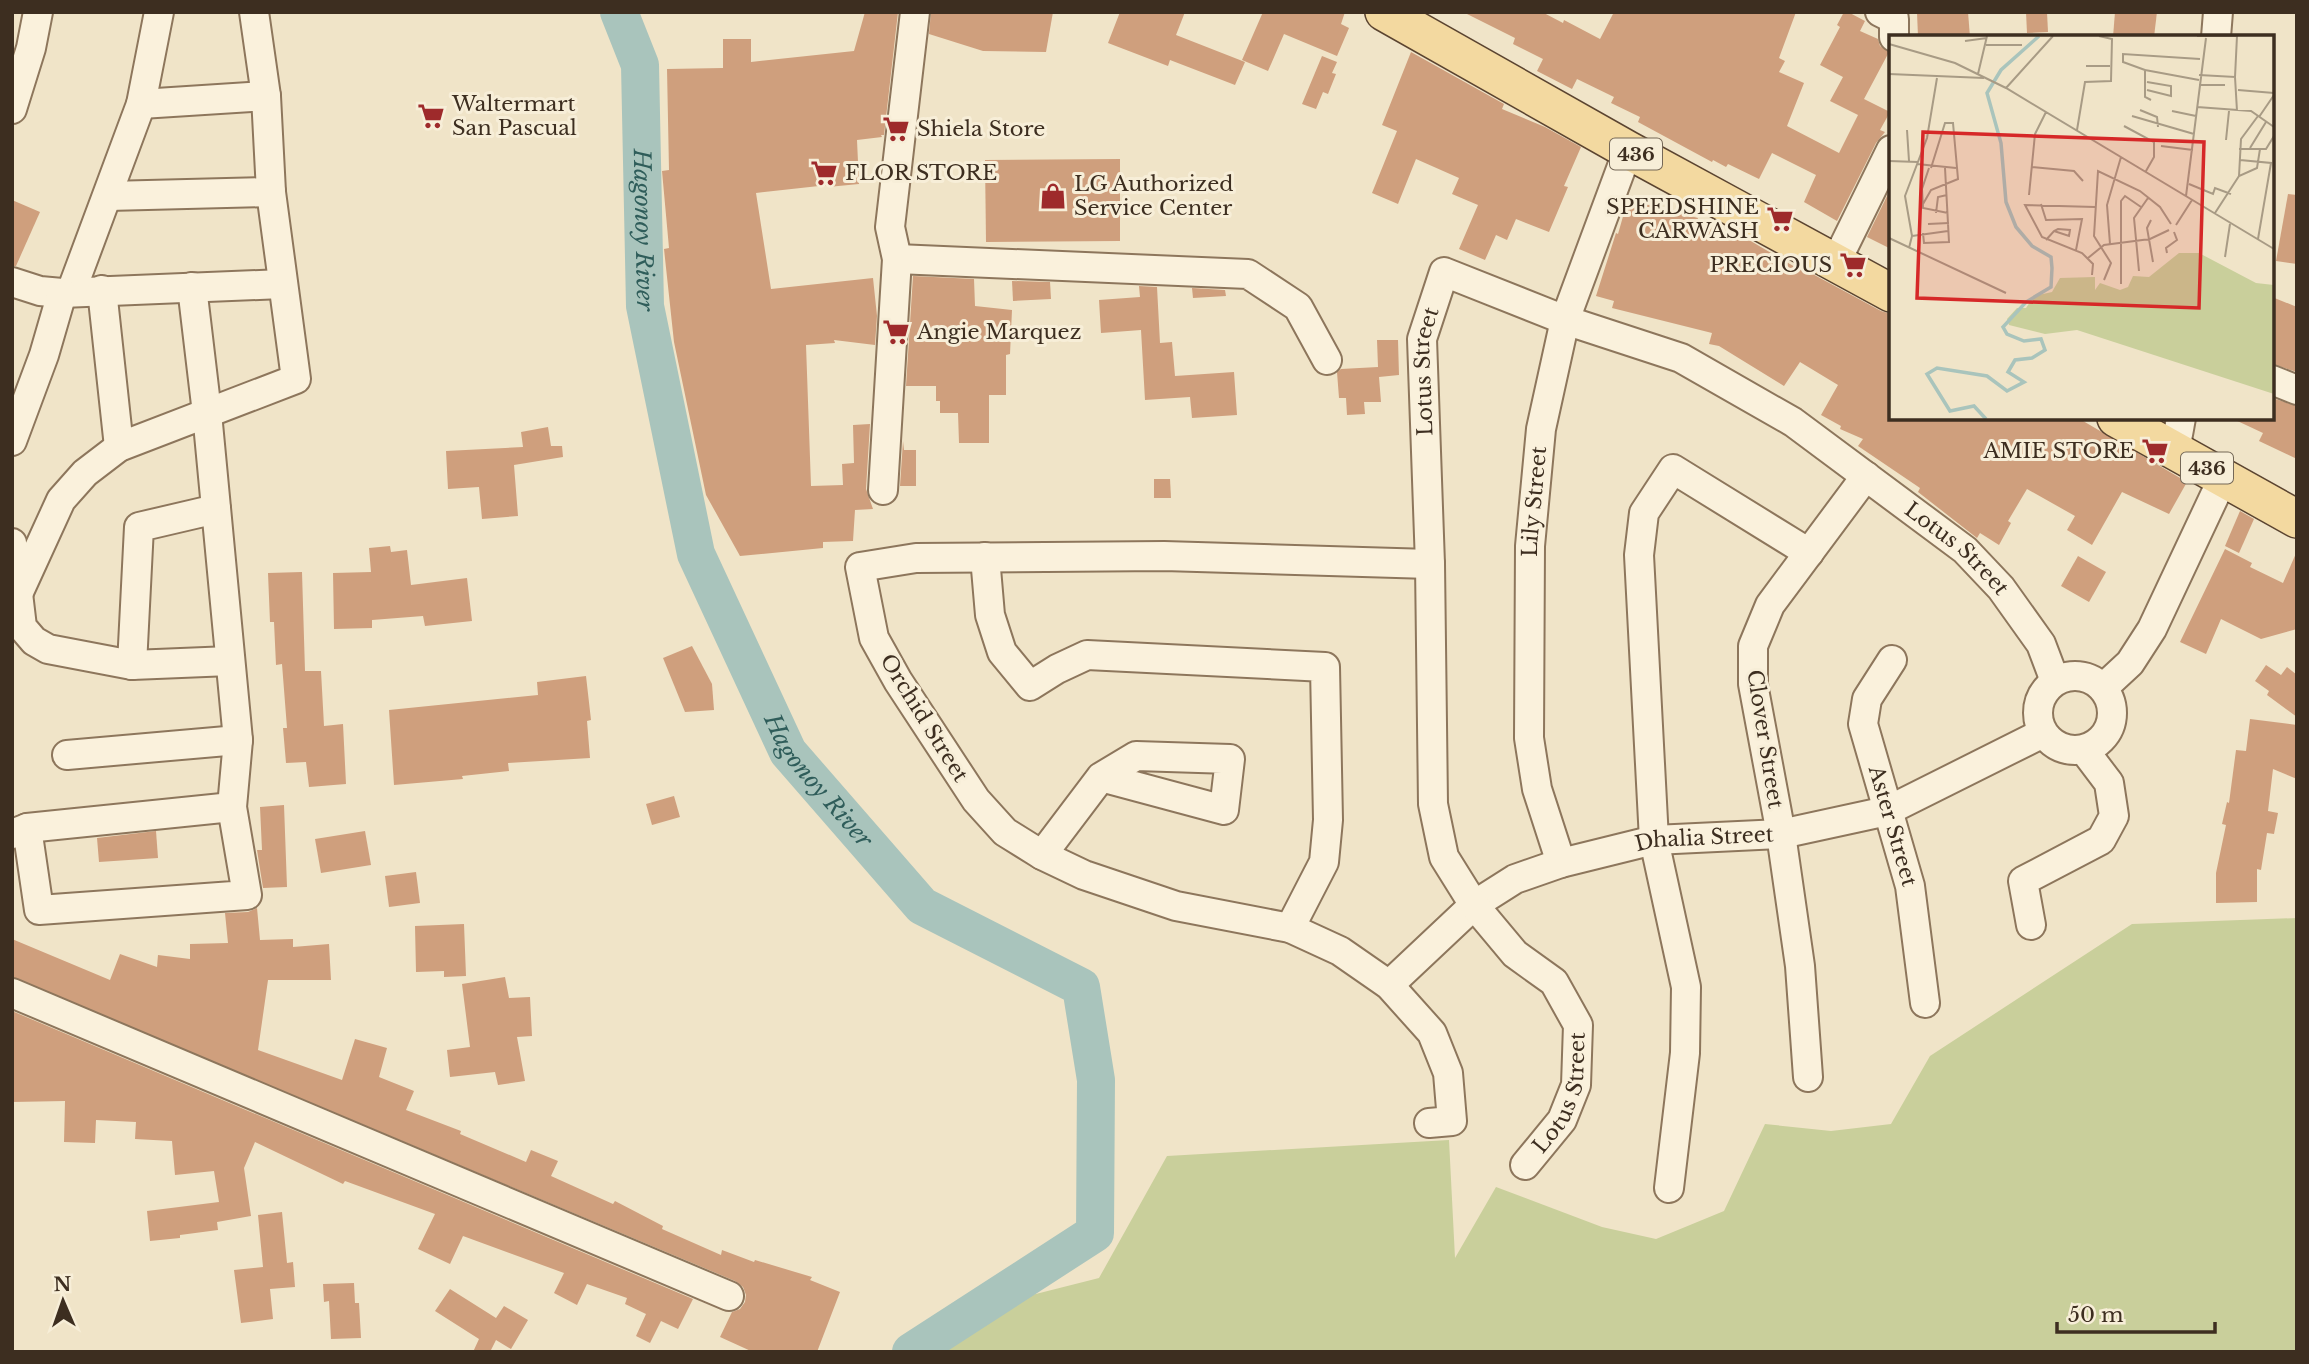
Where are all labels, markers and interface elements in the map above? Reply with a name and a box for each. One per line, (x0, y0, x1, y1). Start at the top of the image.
inset map (1889, 35, 2274, 420)
place label: Waltermart San Pascual (451, 91, 577, 141)
supermarket icon: Waltermart San Pascual (416, 101, 446, 131)
supermarket icon: Shiela Store (881, 114, 911, 144)
place label: Shiela Store (917, 116, 1045, 142)
road number: 436 (1610, 138, 1662, 170)
water label: Hagonoy River (628, 148, 659, 313)
supermarket icon: FLOR STORE (809, 158, 839, 188)
place label: FLOR STORE (845, 160, 997, 186)
place label: LG Authorized Service Center (1074, 171, 1233, 221)
shop icon: LG Authorized Service Center (1038, 181, 1068, 211)
place label: SPEEDSHINE CARWASH (1606, 194, 1759, 244)
supermarket icon: SPEEDSHINE CARWASH (1765, 204, 1795, 234)
supermarket icon: PRECIOUS (1838, 250, 1868, 280)
place label: PRECIOUS (1709, 252, 1832, 278)
street label: Lotus Street (1409, 304, 1445, 436)
supermarket icon: Angie Marquez (881, 317, 911, 347)
place label: Angie Marquez (916, 319, 1081, 345)
supermarket icon: AMIE STORE (2140, 436, 2170, 466)
place label: AMIE STORE (1982, 438, 2134, 464)
street label: Lily Street (1517, 445, 1552, 557)
road number: 436 (2181, 453, 2233, 484)
street label: Lotus Street (1899, 497, 2015, 600)
street label: Orchid Street (874, 649, 974, 787)
street label: Clover Street (1741, 668, 1789, 810)
water label: Hagonoy River (758, 708, 879, 854)
street label: Aster Street (1863, 762, 1922, 890)
street label: Dhalia Street (1632, 821, 1774, 857)
street label: Lotus Street (1527, 1032, 1591, 1159)
north arrow (28, 1266, 98, 1336)
text: N (53, 1273, 72, 1296)
scale bar (2057, 1290, 2214, 1334)
text: 50 m (2068, 1302, 2124, 1328)

